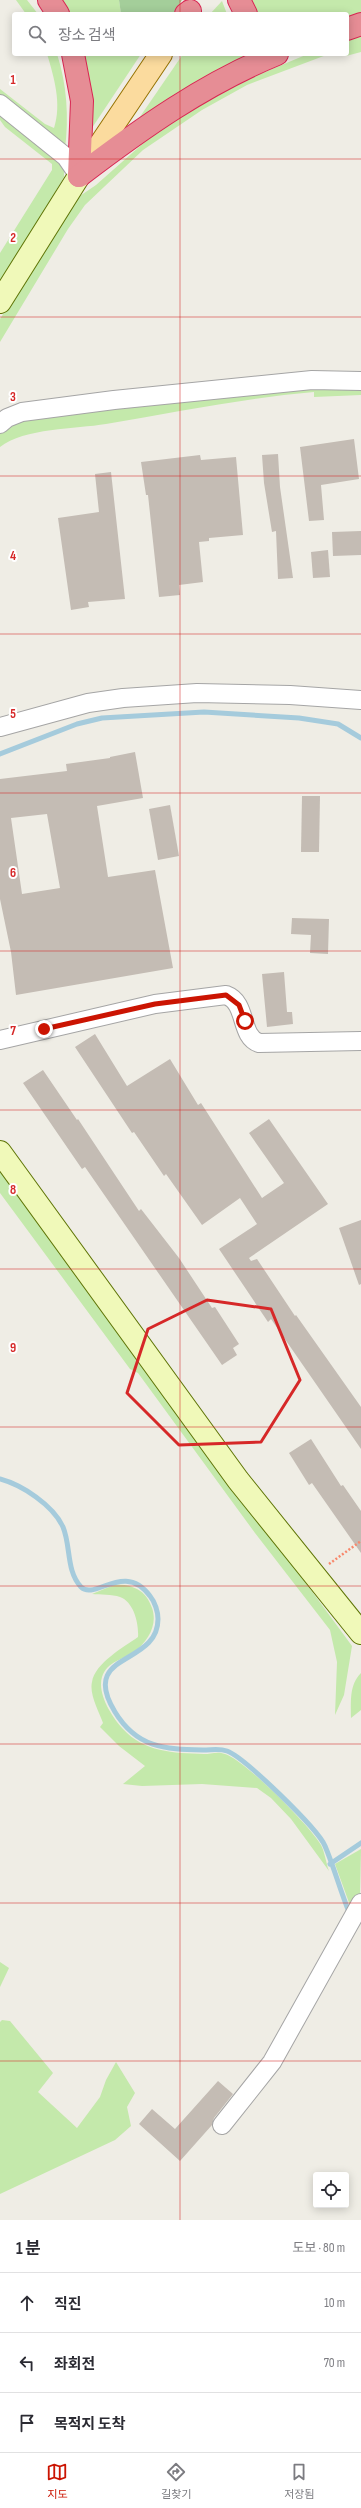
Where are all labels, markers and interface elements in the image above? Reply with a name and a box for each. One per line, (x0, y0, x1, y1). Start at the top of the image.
search box (12, 12, 349, 56)
icon: search (26, 23, 48, 45)
text: 장소 검색 (58, 26, 116, 45)
text: 1 (10, 72, 16, 88)
text: 2 (10, 230, 16, 246)
text: 3 (10, 389, 16, 405)
text: 4 (10, 548, 16, 564)
text: 5 (10, 706, 16, 722)
text: 6 (10, 865, 16, 881)
route start (236, 1012, 254, 1030)
route end (35, 1020, 53, 1038)
text: 7 (10, 1023, 16, 1039)
text: 8 (10, 1182, 16, 1198)
text: 9 (10, 1340, 16, 1356)
map controls (313, 2172, 349, 2208)
button: locate (313, 2172, 349, 2208)
text: 1 분 (16, 2239, 41, 2259)
text: 도보 · 80 m (292, 2240, 345, 2256)
icon: ahead (16, 2292, 38, 2314)
text: 직진 (54, 2295, 82, 2314)
text: 10 m (324, 2295, 345, 2311)
icon: left (16, 2352, 38, 2374)
text: 좌회전 (54, 2355, 95, 2374)
text: 70 m (324, 2355, 345, 2371)
icon: arrive (16, 2412, 38, 2434)
text: 목적지 도착 (54, 2415, 125, 2434)
tab: 지도 (46, 2461, 68, 2501)
tab: 길찾기 (161, 2461, 192, 2501)
tab: 저장됨 (284, 2461, 315, 2501)

